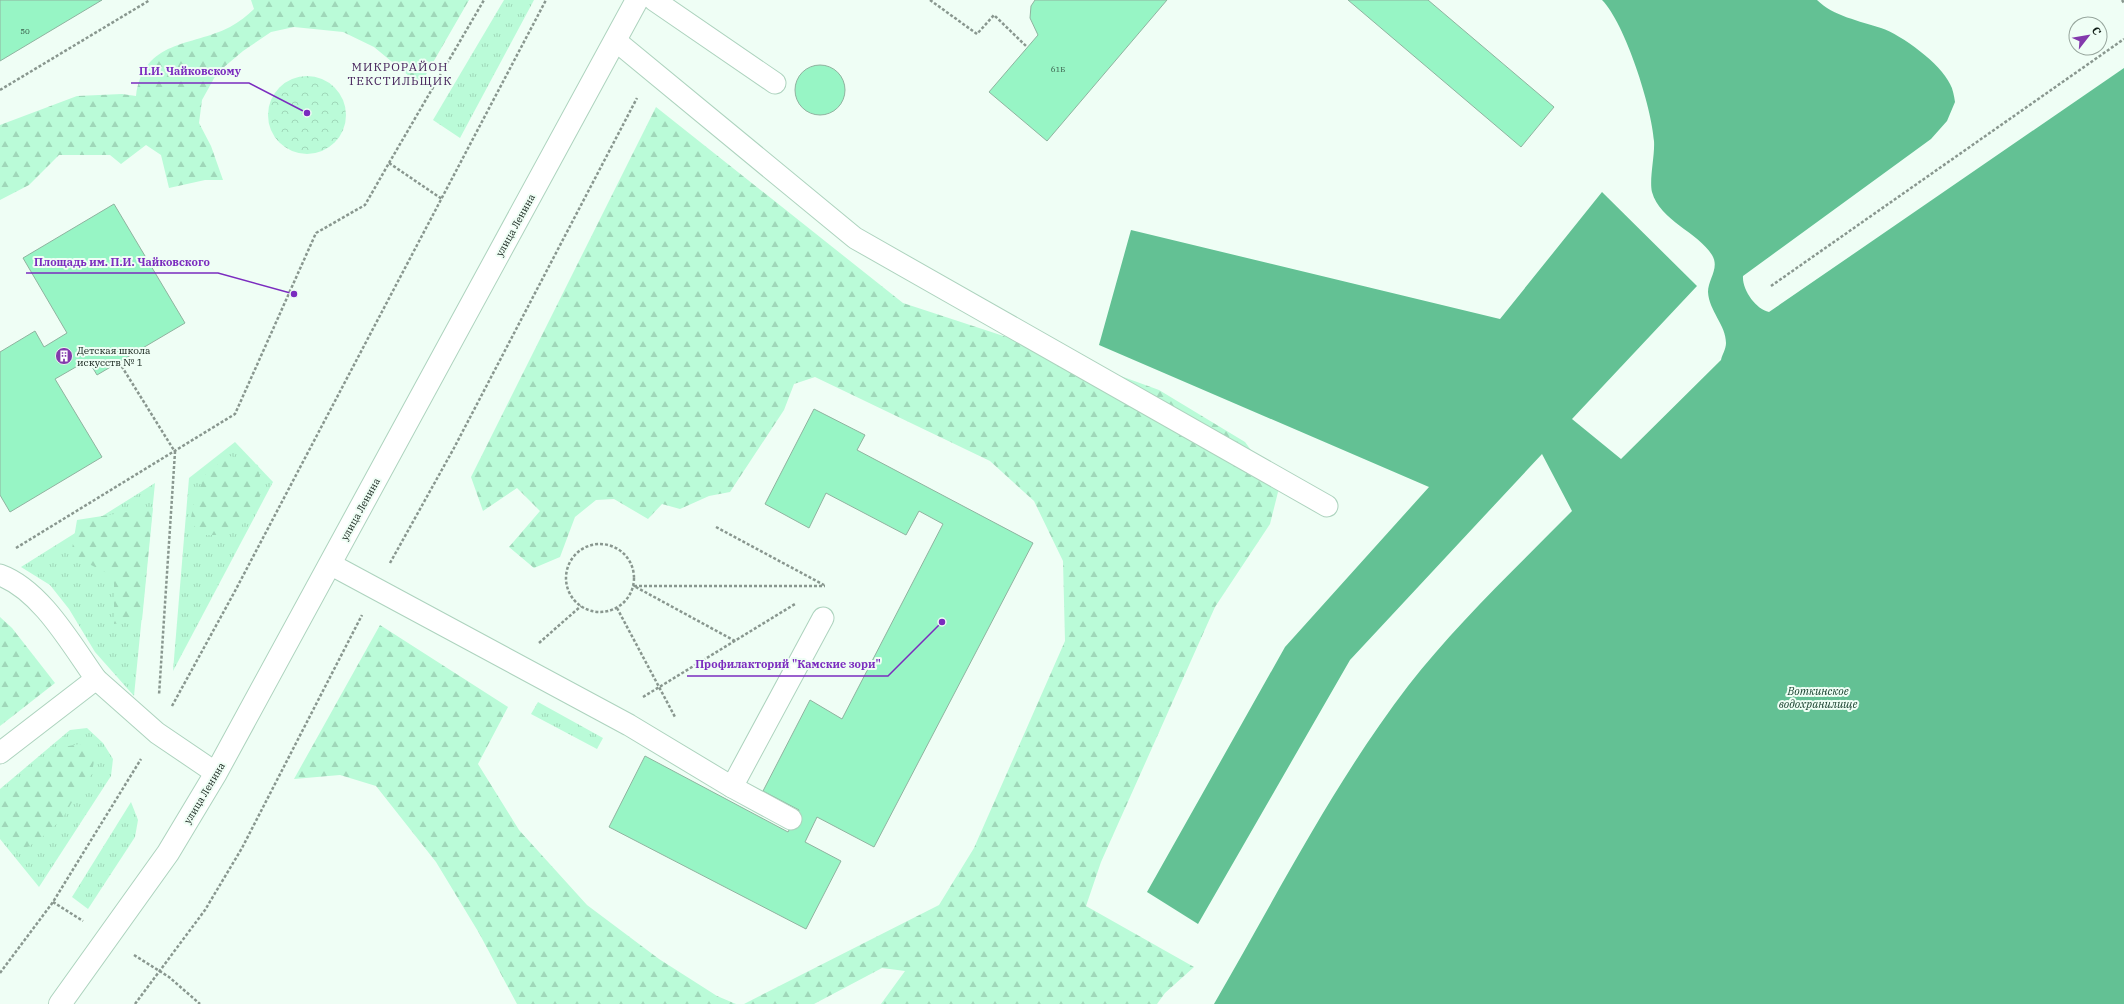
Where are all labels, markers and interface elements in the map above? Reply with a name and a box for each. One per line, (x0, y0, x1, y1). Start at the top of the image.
north arrow (2068, 16, 2108, 56)
text: С (2089, 24, 2104, 38)
house number: 50 (20, 26, 30, 36)
district label: МИКРОРАЙОН ТЕКСТИЛЬЩИК (347, 59, 453, 88)
callout: П.И. Чайковскому (131, 60, 249, 83)
text: П.И. Чайковскому (139, 64, 242, 78)
house number: 61Б (1051, 64, 1065, 74)
street label: улица Ленина (493, 191, 538, 259)
callout: Площадь им. П.И. Чайковского (26, 250, 218, 273)
text: Площадь им. П.И. Чайковского (34, 255, 210, 269)
place label: Детская школа искусств № 1 (77, 344, 151, 369)
building icon: Детская школа искусств № 1 (54, 346, 74, 366)
street label: улица Ленина (338, 475, 383, 543)
callout: Профилакторий "Камские зори" (687, 653, 888, 676)
text: Профилакторий "Камские зори" (695, 657, 881, 671)
water label: Воткинское водохранилище (1779, 684, 1857, 711)
street label: улица Ленина (181, 760, 228, 826)

